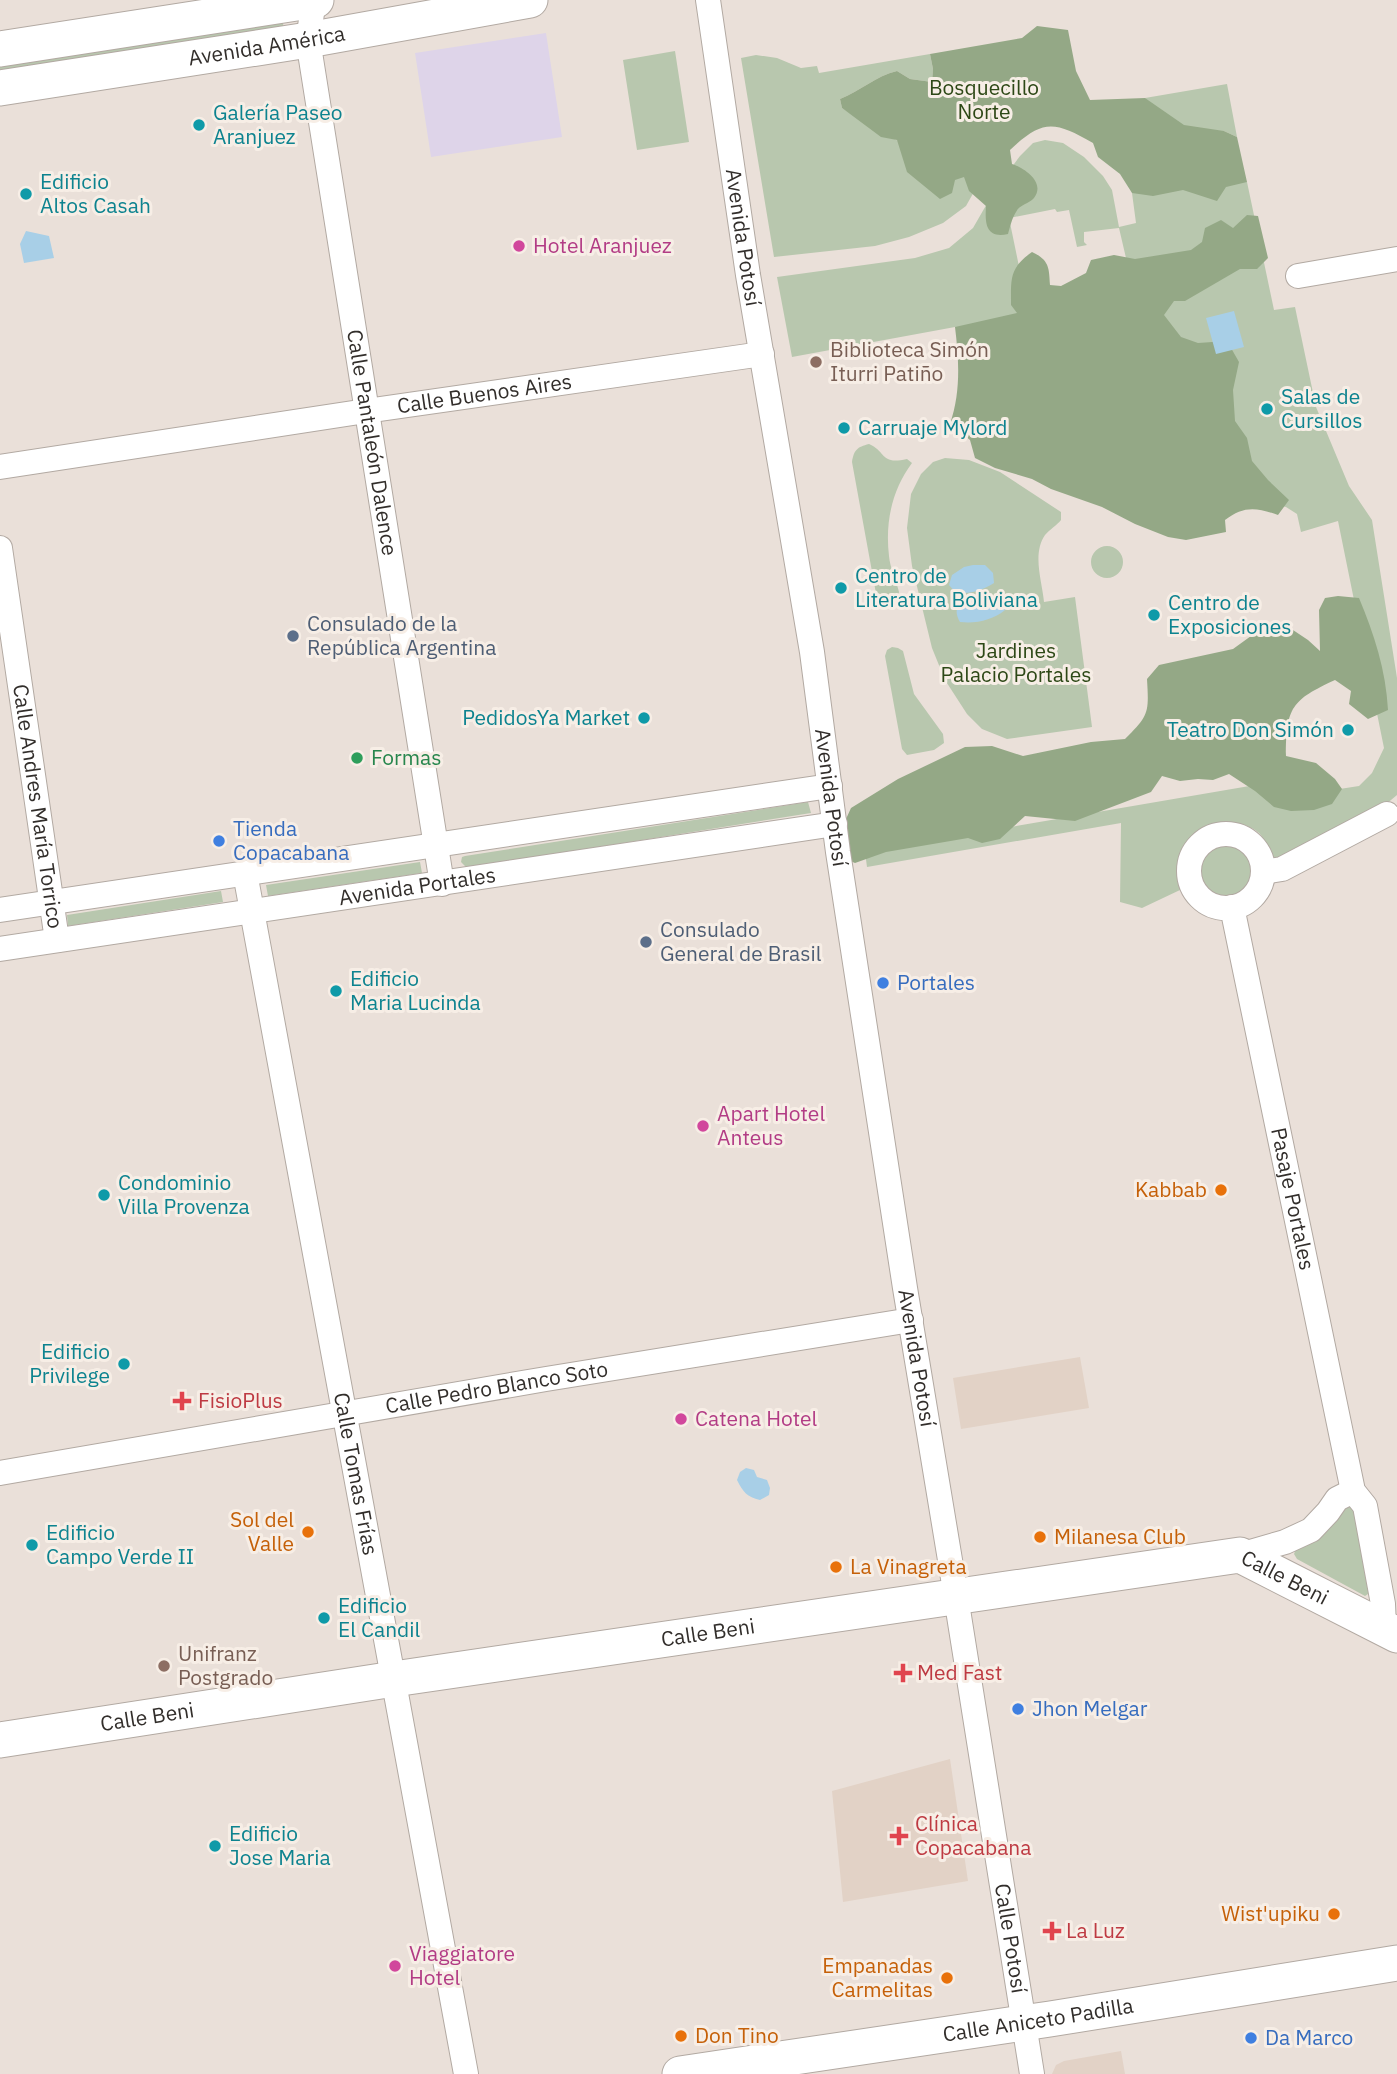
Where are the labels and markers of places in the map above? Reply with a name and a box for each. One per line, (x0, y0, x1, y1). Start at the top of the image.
place label: Galería Paseo Aranjuez (213, 98, 342, 150)
marker: Galería Paseo Aranjuez (191, 117, 207, 133)
place label: Edificio Altos Casah (40, 167, 151, 219)
marker: Edificio Altos Casah (18, 186, 34, 202)
place label: Hotel Aranjuez (533, 231, 672, 259)
marker: Hotel Aranjuez (511, 238, 527, 254)
place label: Biblioteca Simón Iturri Patiño (830, 335, 989, 387)
marker: Biblioteca Simón Iturri Patiño (808, 354, 824, 370)
place label: Salas de Cursillos (1281, 382, 1362, 434)
marker: Salas de Cursillos (1259, 401, 1275, 417)
place label: Carruaje Mylord (858, 413, 1007, 441)
marker: Carruaje Mylord (836, 420, 852, 436)
place label: Centro de Literatura Boliviana (855, 561, 1038, 613)
marker: Centro de Literatura Boliviana (833, 580, 849, 596)
place label: Centro de Exposiciones (1168, 588, 1292, 640)
marker: Centro de Exposiciones (1146, 607, 1162, 623)
place label: Consulado de la República Argentina (307, 609, 497, 661)
marker: Consulado de la República Argentina (285, 628, 301, 644)
place label: PedidosYa Market (462, 703, 630, 731)
marker: PedidosYa Market (636, 710, 652, 726)
place label: Teatro Don Simón (1167, 715, 1334, 743)
marker: Teatro Don Simón (1340, 722, 1356, 738)
place label: Formas (371, 743, 441, 771)
marker: Formas (349, 750, 365, 766)
place label: Tienda Copacabana (233, 814, 350, 866)
marker: Tienda Copacabana (211, 833, 227, 849)
place label: Consulado General de Brasil (660, 915, 822, 967)
marker: Consulado General de Brasil (638, 934, 654, 950)
place label: Edificio Maria Lucinda (350, 964, 481, 1016)
place label: Portales (897, 968, 975, 996)
marker: Portales (875, 975, 891, 991)
marker: Edificio Maria Lucinda (328, 983, 344, 999)
place label: Apart Hotel Anteus (717, 1099, 825, 1151)
marker: Apart Hotel Anteus (695, 1118, 711, 1134)
place label: Condominio Villa Provenza (118, 1168, 250, 1220)
place label: Kabbab (1135, 1175, 1207, 1203)
marker: Kabbab (1213, 1182, 1229, 1198)
marker: Condominio Villa Provenza (96, 1187, 112, 1203)
place label: Edificio Privilege (29, 1337, 110, 1389)
marker: Edificio Privilege (116, 1356, 132, 1372)
place label: FisioPlus (198, 1386, 283, 1414)
marker: FisioPlus (172, 1391, 192, 1411)
place label: Catena Hotel (695, 1404, 818, 1432)
marker: Catena Hotel (673, 1411, 689, 1427)
place label: Sol del Valle (230, 1505, 294, 1557)
place label: Edificio Campo Verde II (46, 1518, 194, 1570)
place label: Milanesa Club (1054, 1522, 1186, 1550)
marker: Sol del Valle (300, 1524, 316, 1540)
marker: Milanesa Club (1032, 1529, 1048, 1545)
marker: Edificio Campo Verde II (24, 1537, 40, 1553)
place label: La Vinagreta (850, 1552, 967, 1580)
marker: La Vinagreta (828, 1559, 844, 1575)
place label: Edificio El Candil (338, 1591, 421, 1643)
marker: Edificio El Candil (316, 1610, 332, 1626)
place label: Unifranz Postgrado (178, 1639, 273, 1691)
marker: Unifranz Postgrado (156, 1658, 172, 1674)
place label: Med Fast (917, 1658, 1002, 1686)
marker: Med Fast (895, 1665, 911, 1681)
place label: Jhon Melgar (1032, 1694, 1148, 1722)
marker: Jhon Melgar (1010, 1701, 1026, 1717)
place label: Clínica Copacabana (915, 1809, 1032, 1861)
place label: Edificio Jose Maria (229, 1819, 331, 1871)
marker: Clínica Copacabana (889, 1826, 909, 1846)
marker: Edificio Jose Maria (207, 1838, 223, 1854)
place label: Wist'upiku (1221, 1899, 1320, 1927)
marker: Wist'upiku (1326, 1906, 1342, 1922)
place label: La Luz (1066, 1916, 1125, 1944)
marker: La Luz (1044, 1923, 1060, 1939)
place label: Viaggiatore Hotel (409, 1939, 515, 1991)
place label: Empanadas Carmelitas (822, 1951, 933, 2003)
marker: Viaggiatore Hotel (387, 1958, 403, 1974)
marker: Empanadas Carmelitas (939, 1970, 955, 1986)
place label: Don Tino (695, 2021, 779, 2049)
place label: Da Marco (1265, 2023, 1353, 2051)
marker: Don Tino (673, 2028, 689, 2044)
marker: Da Marco (1243, 2030, 1259, 2046)

